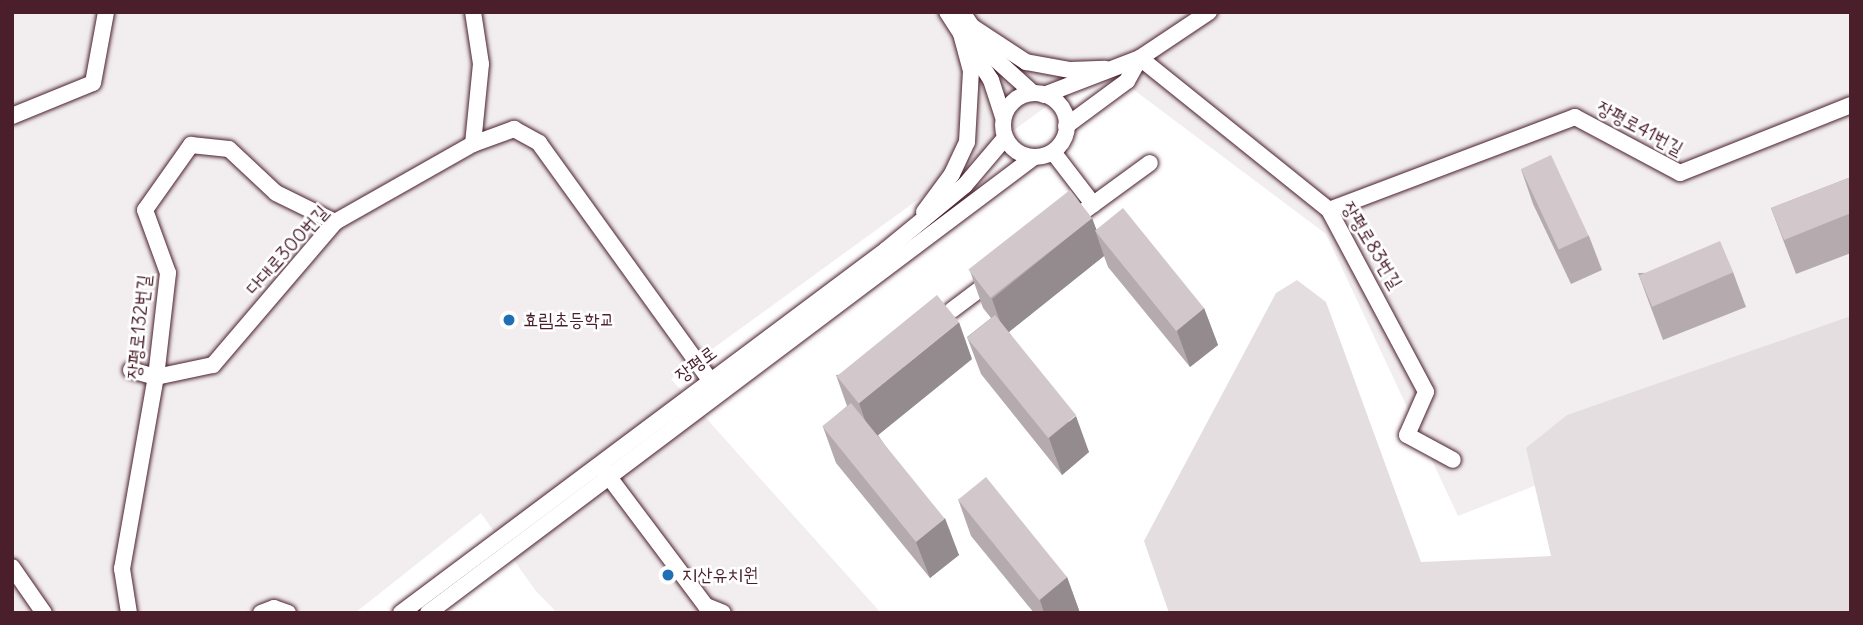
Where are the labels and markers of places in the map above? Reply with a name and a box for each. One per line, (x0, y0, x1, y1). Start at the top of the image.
place label: 효림초등학교 (523, 309, 615, 331)
marker: 효림초등학교 (501, 312, 517, 328)
place label: 지산유치원 (682, 564, 758, 586)
marker: 지산유치원 (660, 567, 676, 583)

